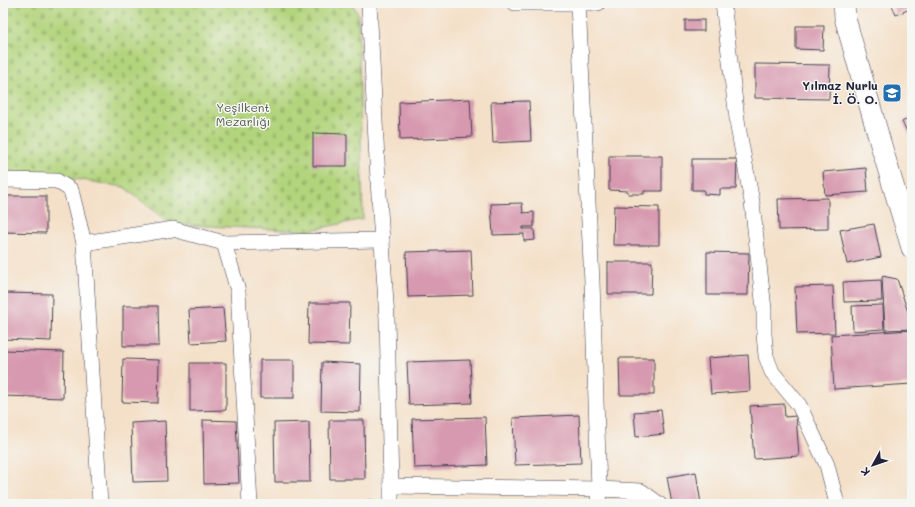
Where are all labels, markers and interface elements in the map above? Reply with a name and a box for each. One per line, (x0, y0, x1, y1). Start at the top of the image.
place label: Yılmaz Nurlu İ. Ö. O. (802, 77, 878, 107)
school or university icon: Yılmaz Nurlu İ. Ö. O. (881, 82, 903, 104)
park label: Yeşilkent Mezarlığı (216, 99, 270, 129)
north arrow (853, 445, 893, 485)
text: K (857, 464, 873, 479)

